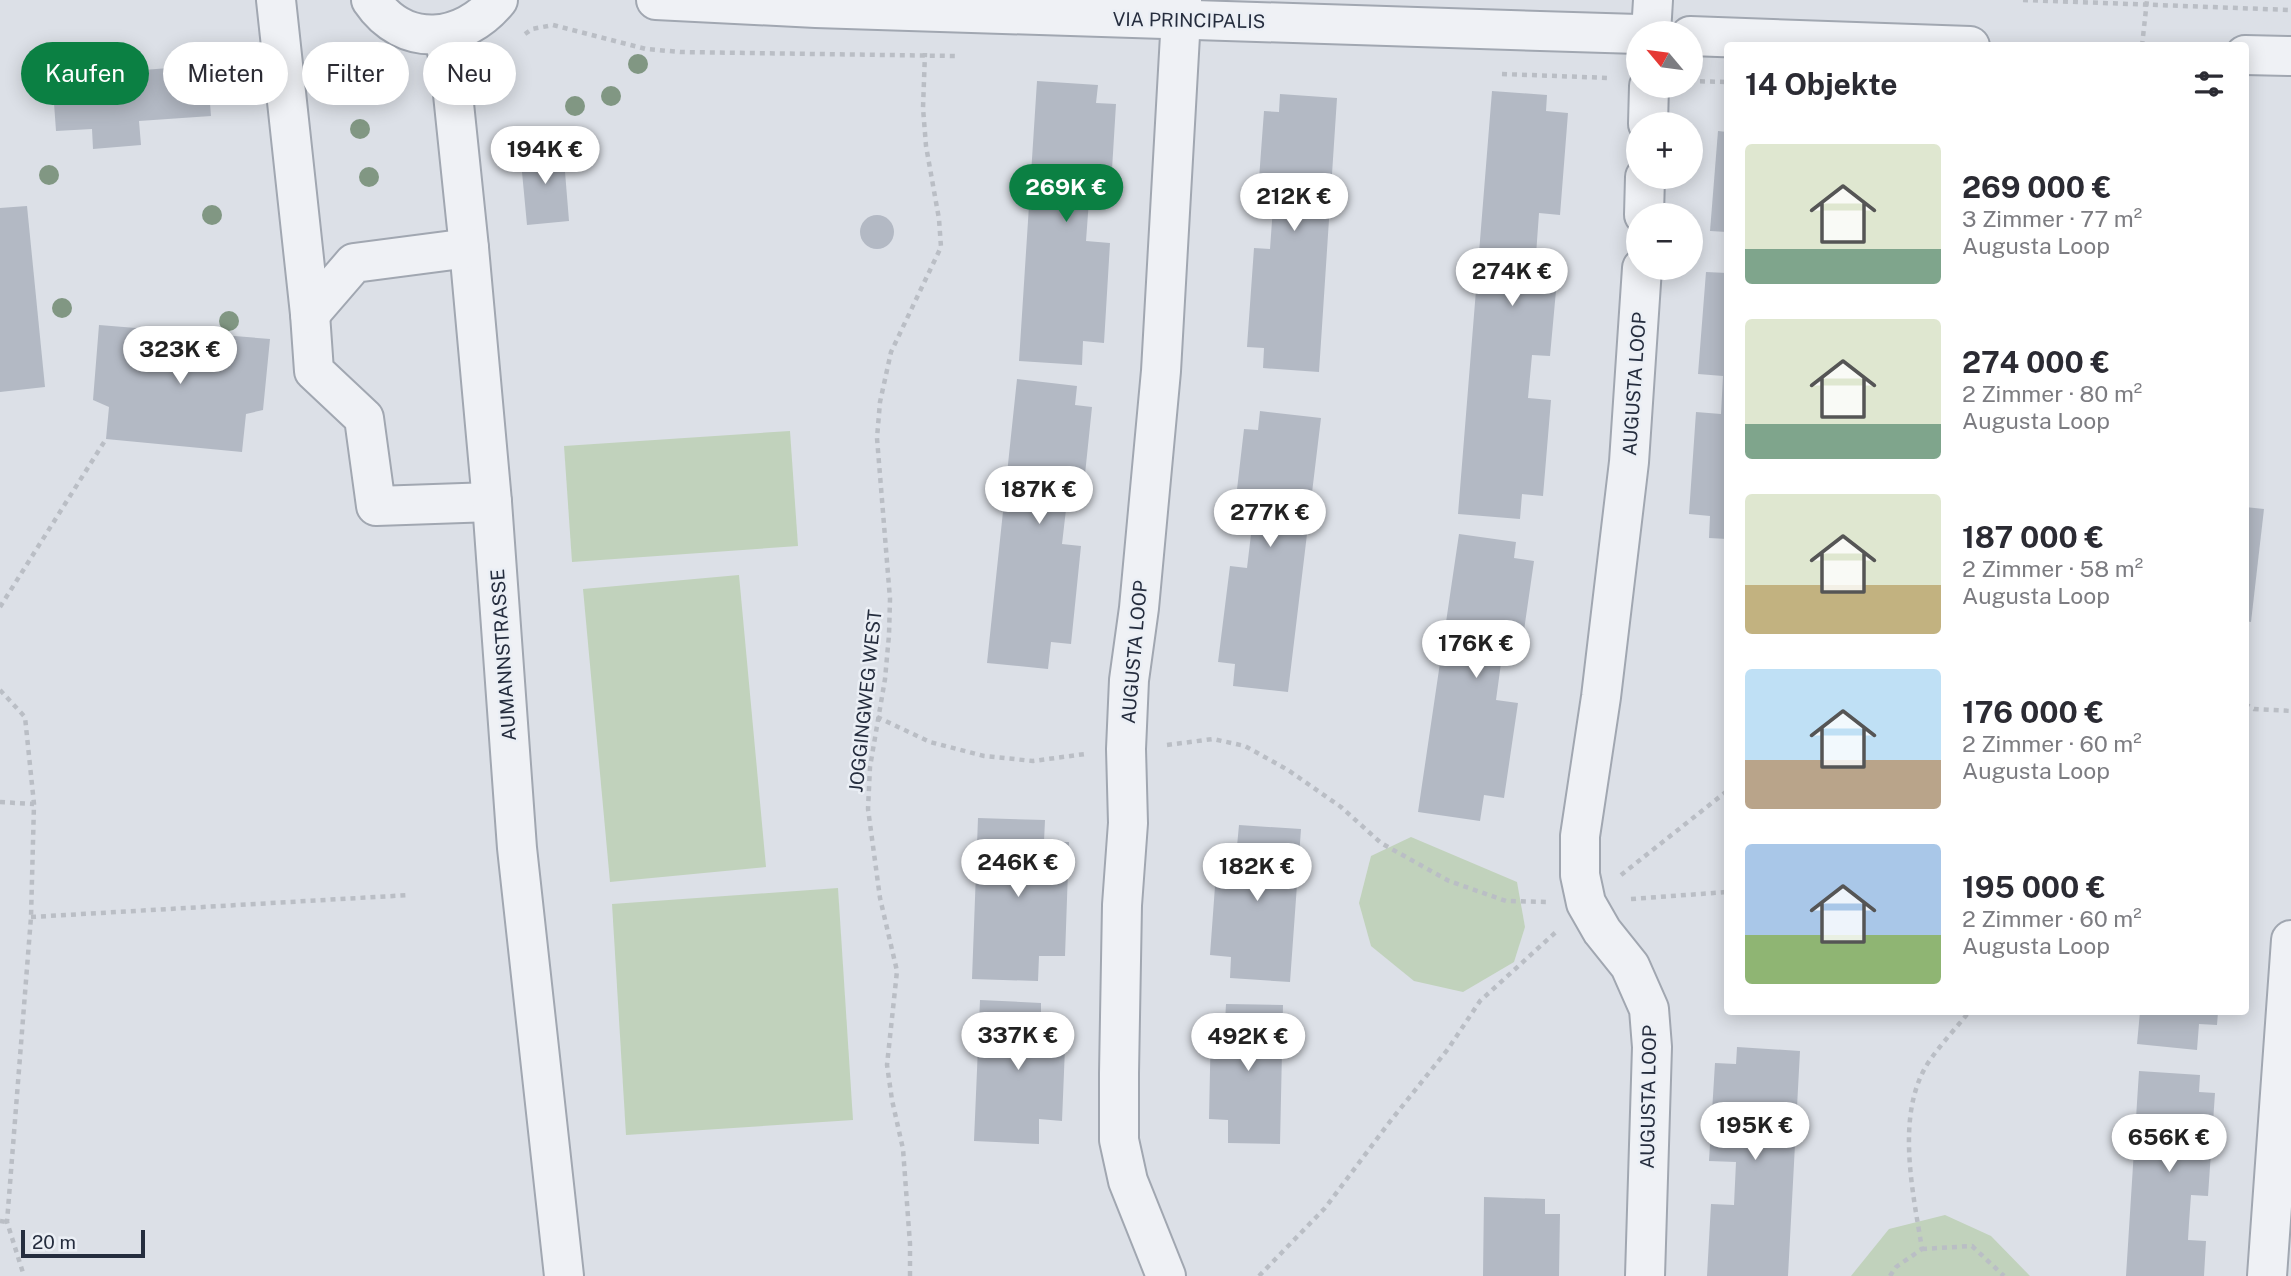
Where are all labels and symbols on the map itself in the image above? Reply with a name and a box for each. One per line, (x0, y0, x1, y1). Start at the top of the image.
street label: VIA PRINCIPALIS (1112, 8, 1266, 32)
north arrow (1626, 21, 1703, 98)
pin: 194K € (488, 127, 602, 186)
pin: 269K € (1009, 164, 1123, 224)
pin: 212K € (1237, 174, 1351, 233)
pin: 274K € (1455, 248, 1569, 308)
street label: AUGUSTA LOOP (1618, 311, 1650, 457)
pin: 323K € (123, 326, 237, 386)
pin: 187K € (982, 466, 1096, 526)
pin: 277K € (1213, 490, 1327, 549)
street label: AUMANNSTRASSE (486, 568, 520, 742)
street label: AUGUSTA LOOP (1117, 579, 1151, 725)
street label: JOGGINGWEG WEST (844, 609, 886, 793)
pin: 176K € (1419, 620, 1533, 680)
pin: 246K € (961, 839, 1075, 899)
pin: 182K € (1200, 844, 1314, 903)
pin: 337K € (961, 1012, 1075, 1072)
pin: 492K € (1191, 1014, 1305, 1073)
street label: AUGUSTA LOOP (1636, 1025, 1660, 1169)
pin: 195K € (1698, 1102, 1812, 1162)
pin: 656K € (2112, 1114, 2226, 1174)
scale bar (21, 1227, 145, 1259)

